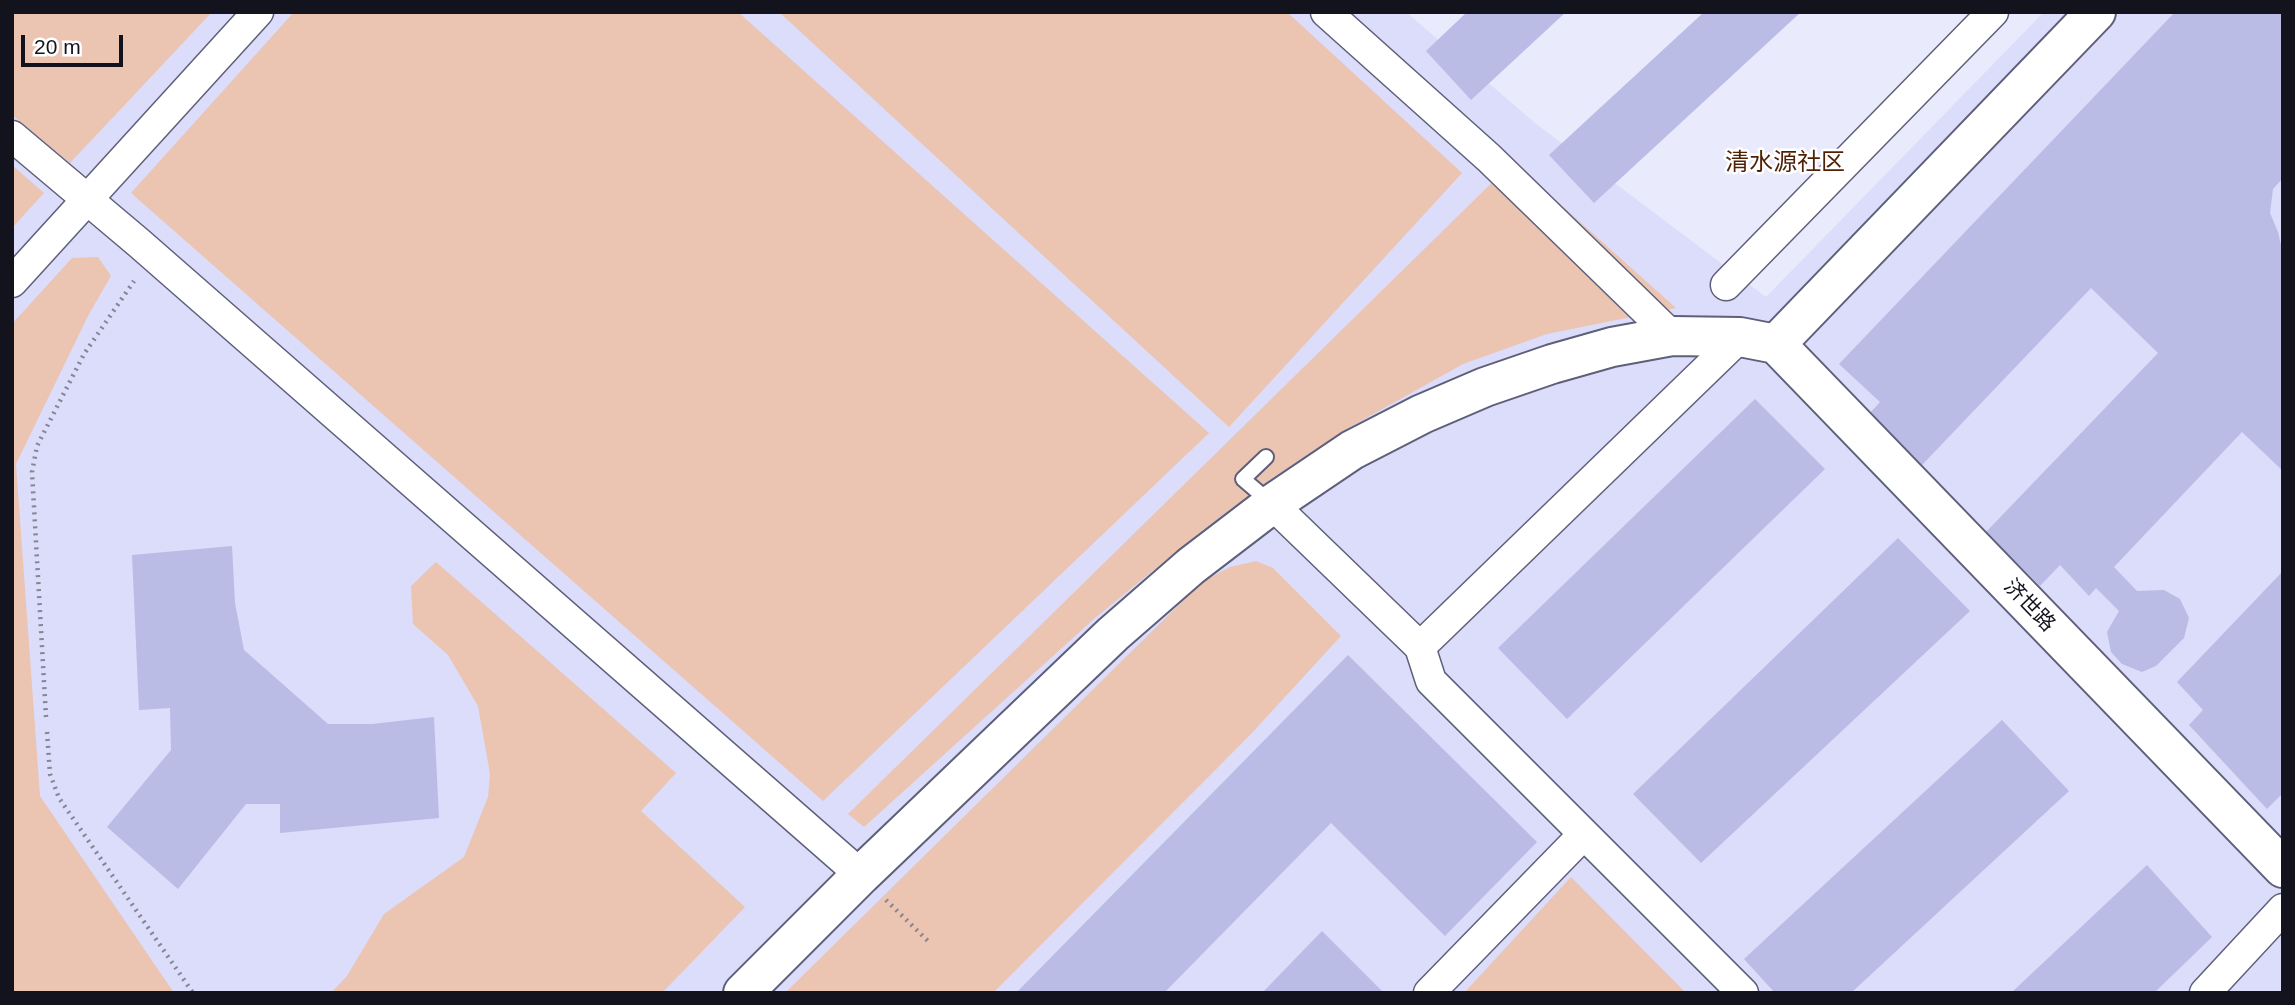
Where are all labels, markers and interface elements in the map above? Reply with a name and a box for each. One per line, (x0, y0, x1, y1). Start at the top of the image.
scale bar (24, 21, 126, 65)
text: 20 m (34, 35, 81, 58)
district label: 清水源社区 (1725, 149, 1845, 177)
street label: 济世路 (1998, 575, 2060, 637)

